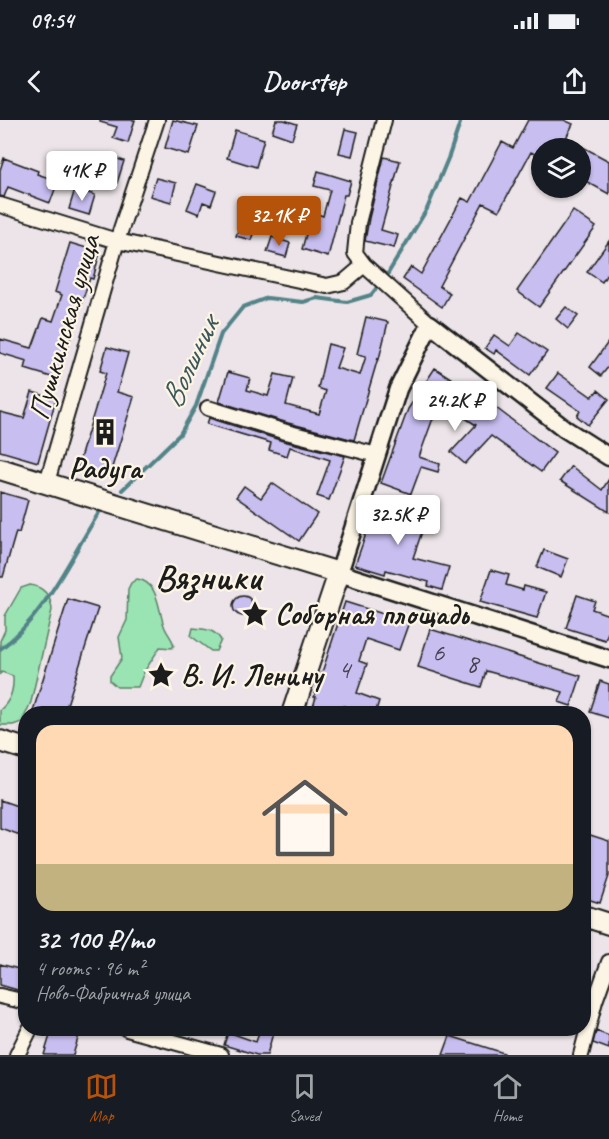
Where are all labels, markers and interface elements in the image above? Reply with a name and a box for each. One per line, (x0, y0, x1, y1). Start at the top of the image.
text: 09:54 (30, 7, 73, 35)
text: Doorstep (263, 64, 346, 98)
icon: back (18, 65, 51, 98)
icon: share (558, 65, 591, 98)
map controls (531, 138, 591, 198)
button: layers (531, 138, 591, 198)
pin: 41K ₽ (40, 151, 124, 202)
text: 41K ₽ (60, 158, 104, 183)
pin: 32.1K ₽ (224, 196, 334, 247)
text: 32.1K ₽ (251, 203, 307, 228)
street label: Пушкинская улица (19, 228, 109, 424)
water label: Волшник (151, 305, 231, 414)
pin: 24.2K ₽ (400, 381, 510, 432)
text: 24.2K ₽ (427, 388, 483, 413)
building icon: Радуга (90, 417, 120, 447)
place label: Радуга (69, 449, 144, 488)
pin: 32.5K ₽ (343, 495, 453, 546)
text: 32.5K ₽ (370, 502, 426, 527)
district label: Вязники (155, 554, 264, 601)
place label: Соборная площадь (275, 595, 470, 633)
place icon: Соборная площадь (240, 599, 270, 629)
house number: 6 (432, 635, 445, 669)
house number: 8 (466, 646, 481, 680)
house number: 4 (338, 652, 353, 686)
place label: В. И. Ленину (181, 656, 325, 694)
place icon: В. И. Ленину (146, 660, 176, 690)
icon: home (251, 764, 359, 872)
text: 32 100 ₽/mo (36, 923, 154, 956)
text: 4 rooms · 96 m² (36, 956, 144, 981)
text: Ново-Фабричная улица (36, 981, 190, 1006)
tab: Map (85, 1070, 118, 1126)
tab: Saved (288, 1070, 321, 1126)
tab: Home (491, 1070, 524, 1126)

